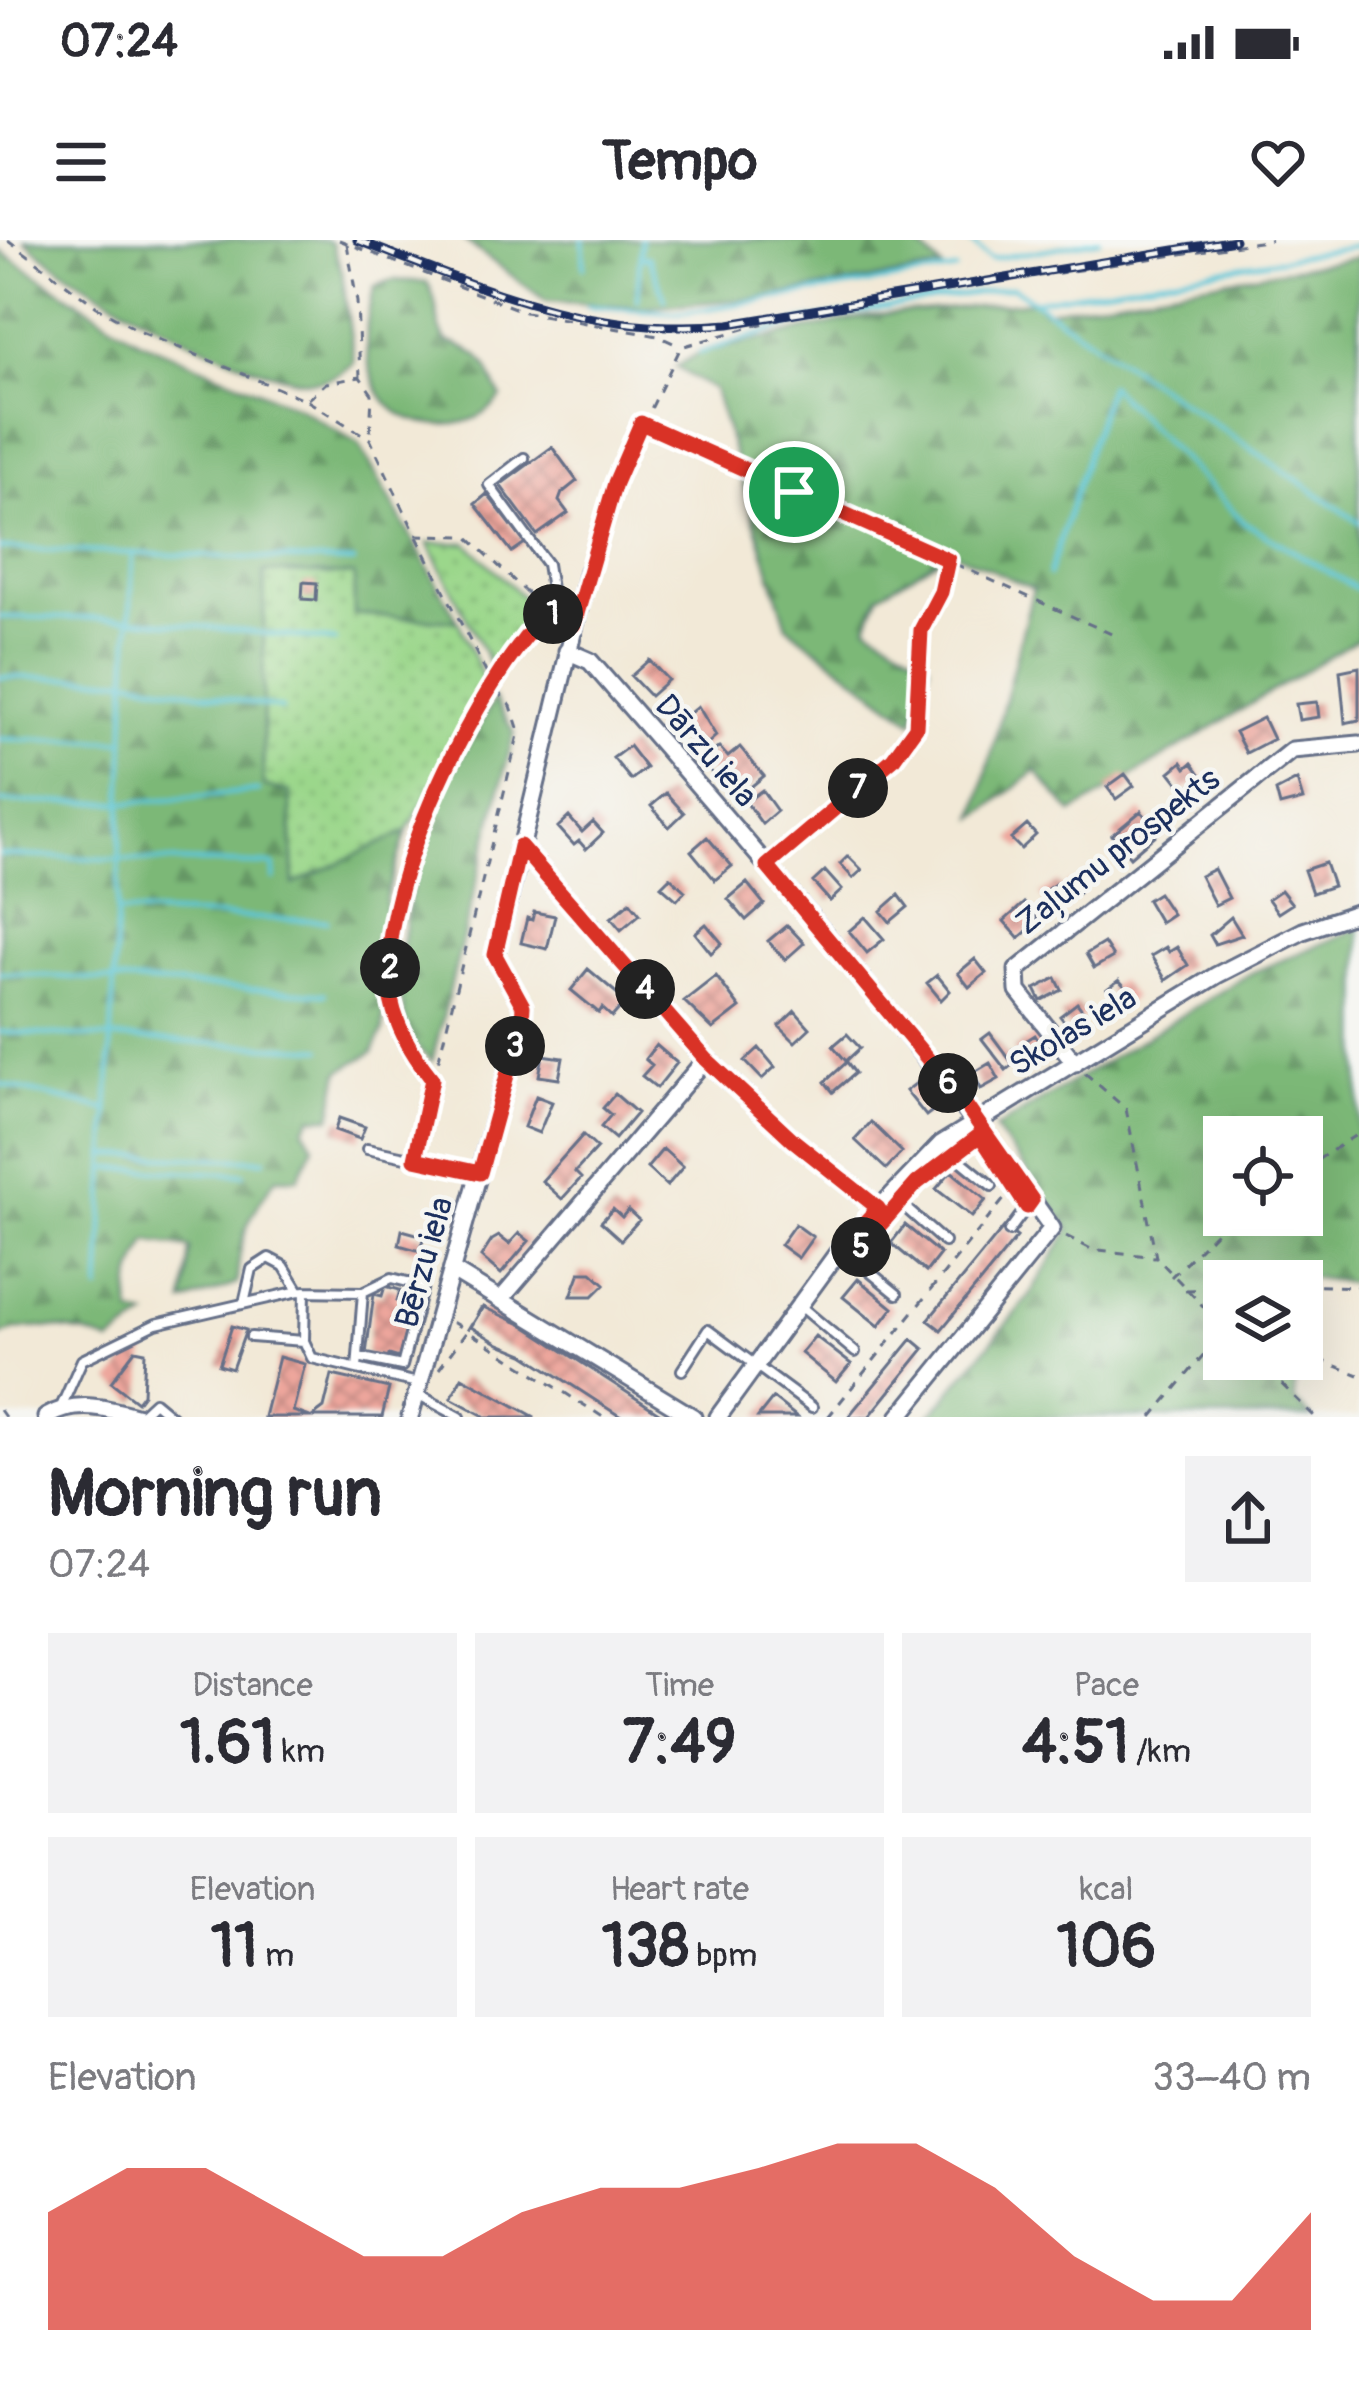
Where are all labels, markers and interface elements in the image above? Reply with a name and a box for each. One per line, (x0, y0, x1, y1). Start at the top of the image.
text: 07:24 (60, 14, 178, 70)
text: Tempo (602, 128, 757, 196)
icon: menu (48, 129, 114, 195)
icon: heart (1245, 129, 1311, 195)
pin (743, 441, 845, 543)
icon: arrive (761, 459, 827, 525)
pin: 1 (523, 584, 583, 644)
text: 1 (547, 593, 559, 634)
street label: Dārzu iela (646, 686, 766, 816)
pin: 7 (828, 758, 888, 818)
street label: Zaļumu prospekts (1008, 759, 1228, 944)
text: 7 (849, 767, 867, 808)
pin: 2 (360, 938, 420, 998)
text: 2 (381, 947, 399, 988)
pin: 4 (615, 959, 675, 1019)
text: 4 (635, 968, 655, 1009)
street label: Skolas iela (1002, 977, 1144, 1085)
pin: 3 (485, 1016, 545, 1076)
text: 3 (506, 1025, 524, 1066)
pin: 6 (918, 1053, 978, 1113)
text: 6 (938, 1062, 958, 1103)
map controls (1203, 1116, 1323, 1380)
button: locate (1203, 1116, 1323, 1236)
street label: Bērzu iela (386, 1192, 463, 1333)
pin: 5 (831, 1217, 891, 1277)
text: 5 (852, 1226, 870, 1267)
button: layers (1203, 1260, 1323, 1380)
text: Morning run (48, 1453, 382, 1536)
button: share (1185, 1456, 1311, 1582)
text: 07:24 (48, 1540, 150, 1589)
text: Distance (192, 1665, 313, 1706)
text: Time (645, 1665, 714, 1706)
text: Pace (1074, 1665, 1139, 1706)
text: 1.61 (180, 1706, 275, 1781)
text: 7:49 (623, 1706, 736, 1781)
text: 4:51 (1022, 1706, 1129, 1781)
text: km (275, 1731, 325, 1772)
text: /km (1129, 1731, 1191, 1772)
text: Elevation (190, 1869, 315, 1910)
text: Heart rate (610, 1869, 749, 1910)
text: kcal (1080, 1869, 1133, 1910)
text: 11 (211, 1910, 258, 1985)
text: 138 (602, 1910, 689, 1985)
text: 106 (1057, 1910, 1156, 1985)
text: m (258, 1935, 294, 1976)
text: bpm (689, 1935, 757, 1976)
text: Elevation (48, 2053, 197, 2102)
text: 33–40 m (1152, 2053, 1311, 2102)

